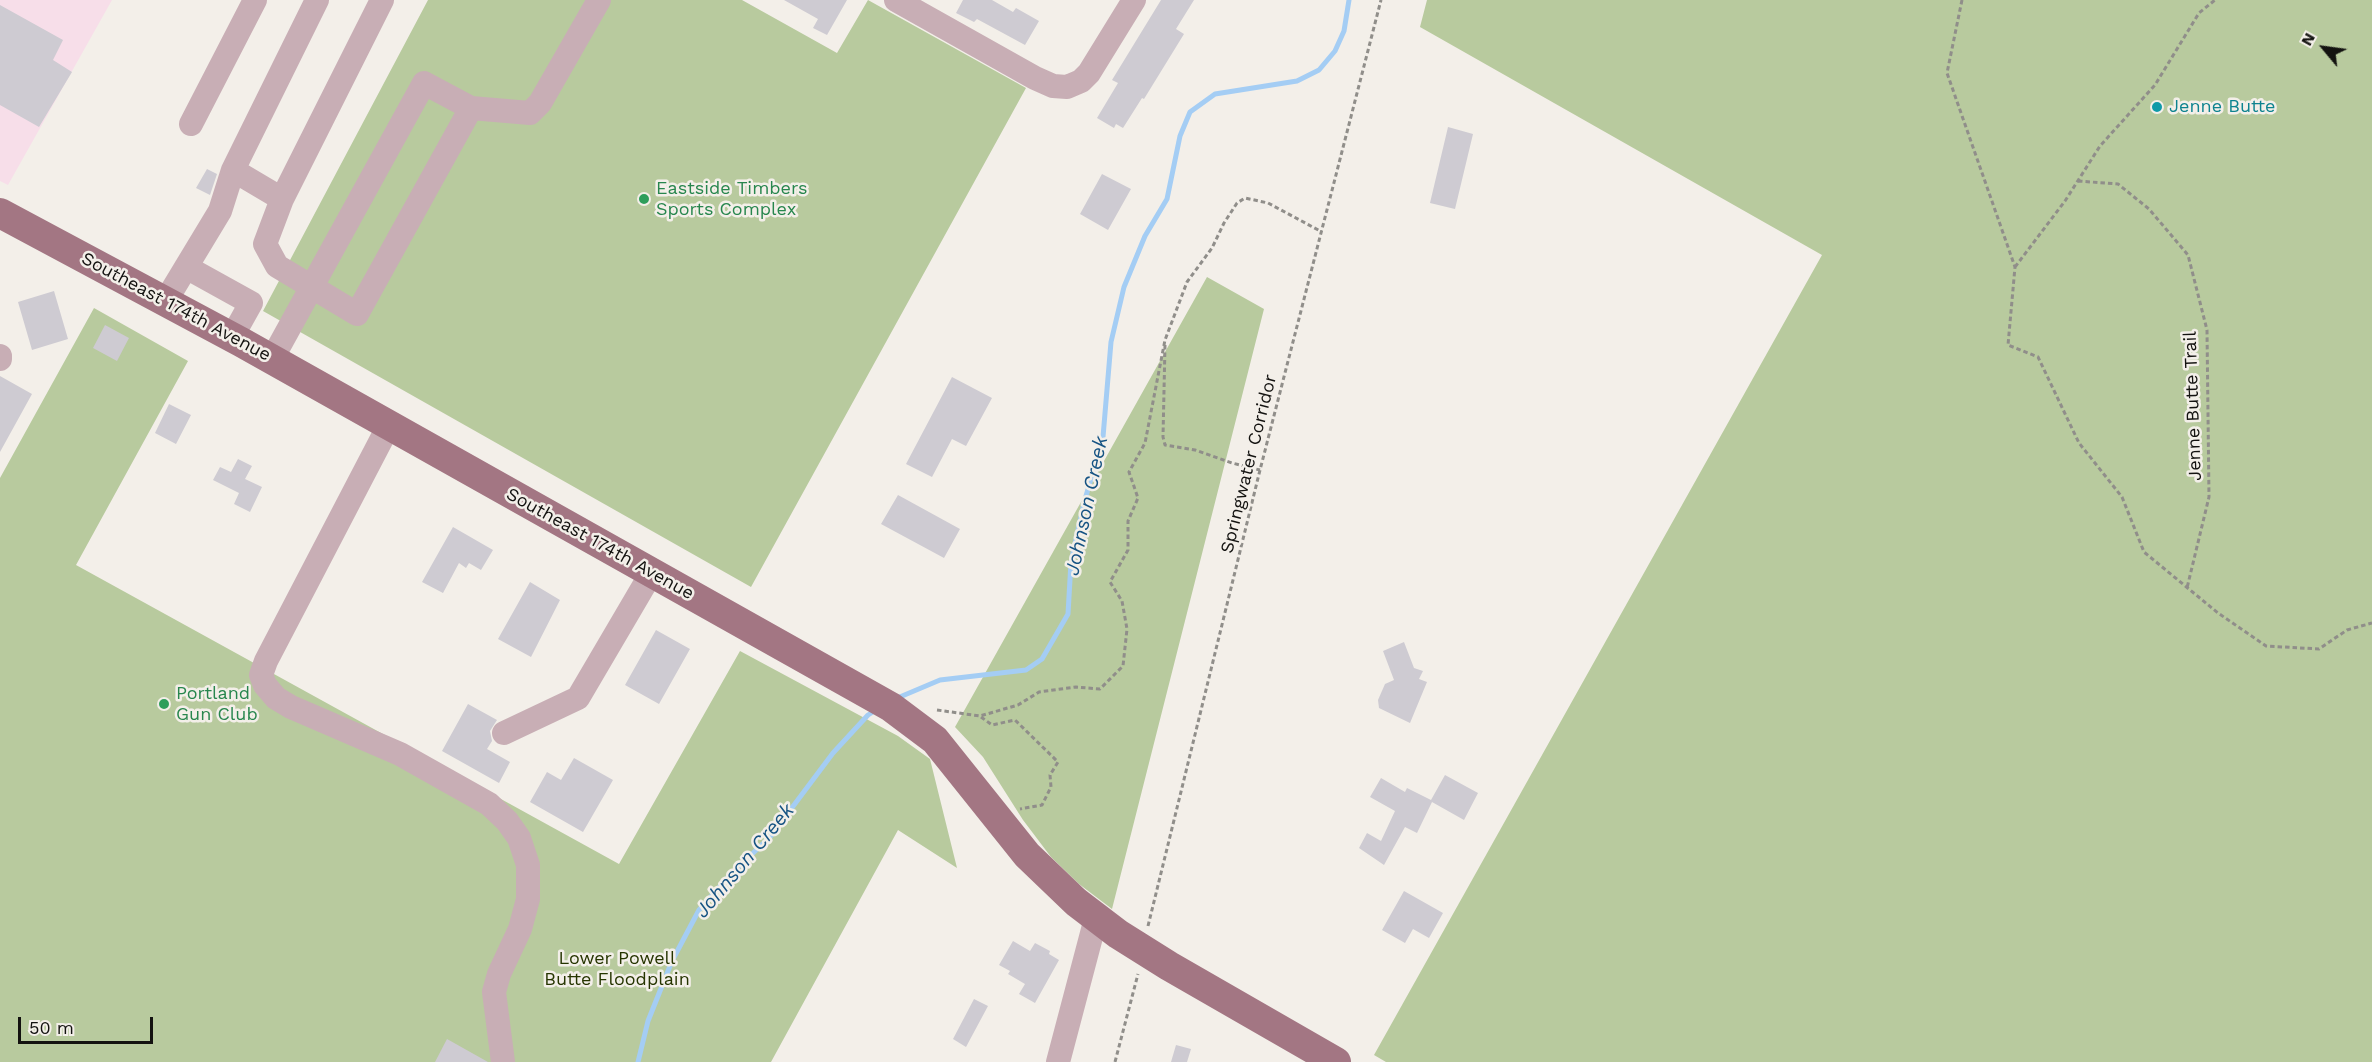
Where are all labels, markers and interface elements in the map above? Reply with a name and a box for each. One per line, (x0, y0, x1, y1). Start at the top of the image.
north arrow (2294, 18, 2354, 78)
text: N (2297, 29, 2319, 49)
place label: Jenne Butte (2169, 96, 2275, 118)
marker: Jenne Butte (2150, 100, 2164, 114)
place label: Eastside Timbers Sports Complex (656, 178, 807, 220)
marker: Eastside Timbers Sports Complex (637, 192, 651, 206)
street label: Southeast 174th Avenue (78, 248, 274, 366)
street label: Jenne Butte Trail (2180, 331, 2206, 481)
street label: Springwater Corridor (1216, 372, 1282, 556)
water label: Johnson Creek (1061, 434, 1113, 578)
street label: Southeast 174th Avenue (502, 483, 698, 605)
place label: Portland Gun Club (176, 683, 258, 726)
marker: Portland Gun Club (157, 697, 171, 711)
water label: Johnson Creek (690, 799, 800, 923)
park label: Lower Powell Butte Floodplain (544, 948, 690, 990)
scale bar (21, 1005, 156, 1043)
text: 50 m (29, 1017, 74, 1038)

